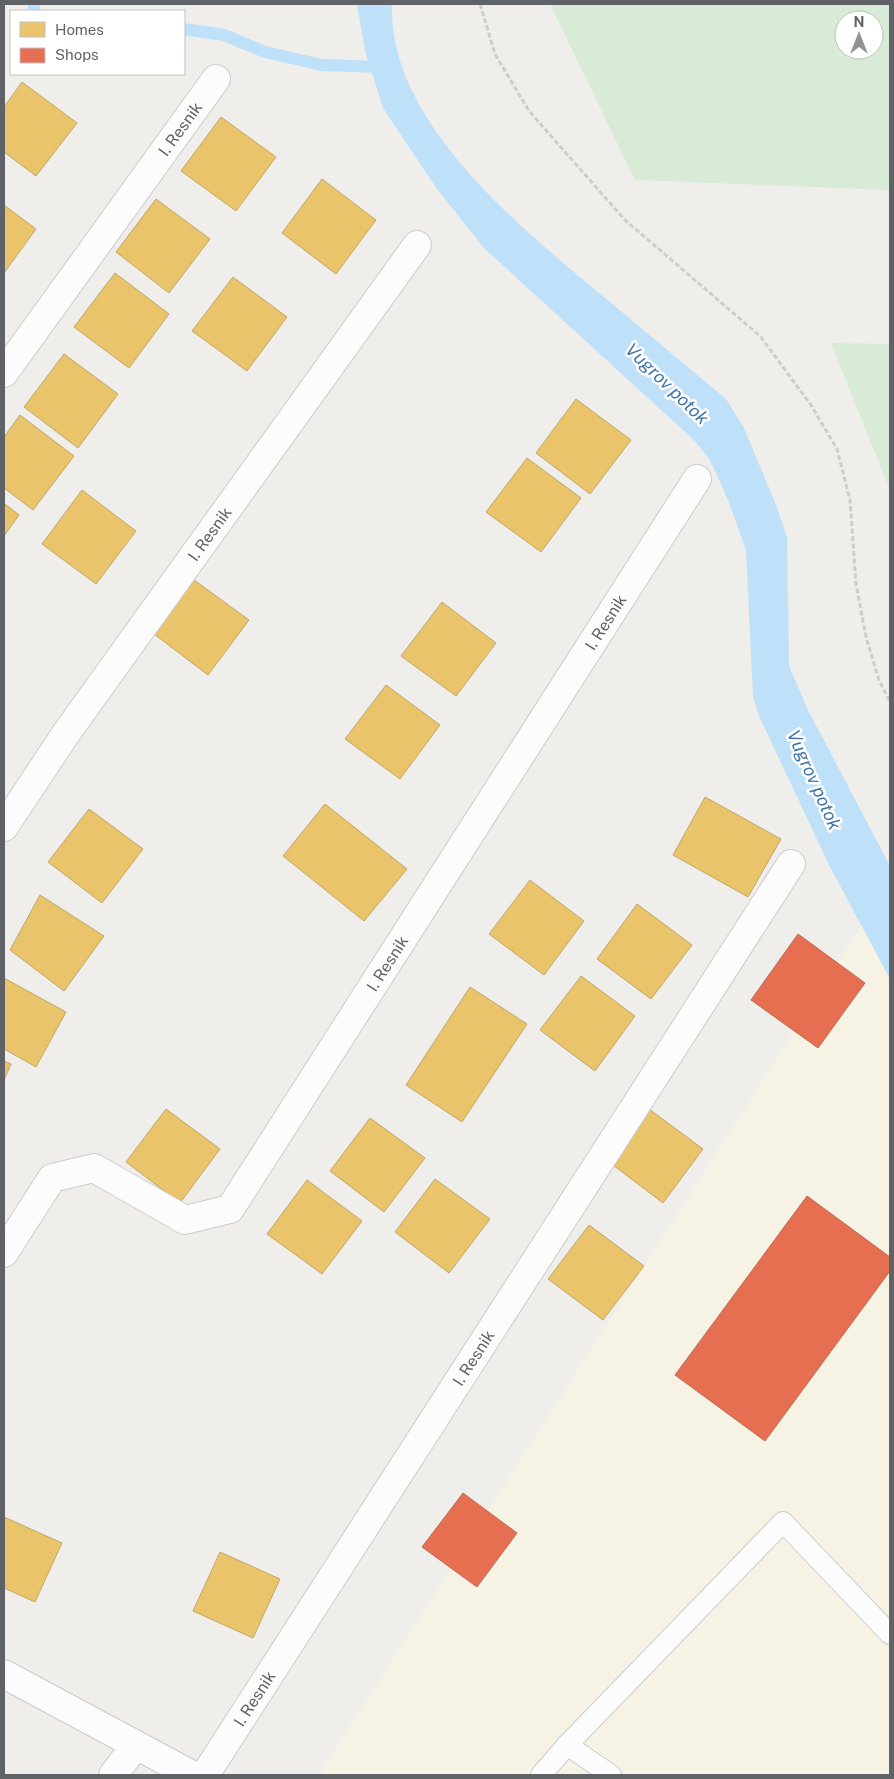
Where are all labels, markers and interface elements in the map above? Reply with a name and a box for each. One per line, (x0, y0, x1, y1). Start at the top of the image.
legend (10, 10, 185, 75)
north arrow (834, 10, 884, 60)
text: N (854, 14, 864, 30)
text: Homes (55, 21, 104, 38)
text: Shops (55, 46, 99, 63)
street label: I. Resnik (155, 98, 206, 160)
water label: Vugrov potok (621, 339, 713, 429)
street label: I. Resnik (184, 503, 236, 565)
street label: I. Resnik (581, 591, 631, 654)
water label: Vugrov potok (783, 727, 846, 833)
street label: I. Resnik (363, 932, 412, 995)
street label: I. Resnik (449, 1327, 498, 1389)
street label: I. Resnik (230, 1668, 279, 1730)

